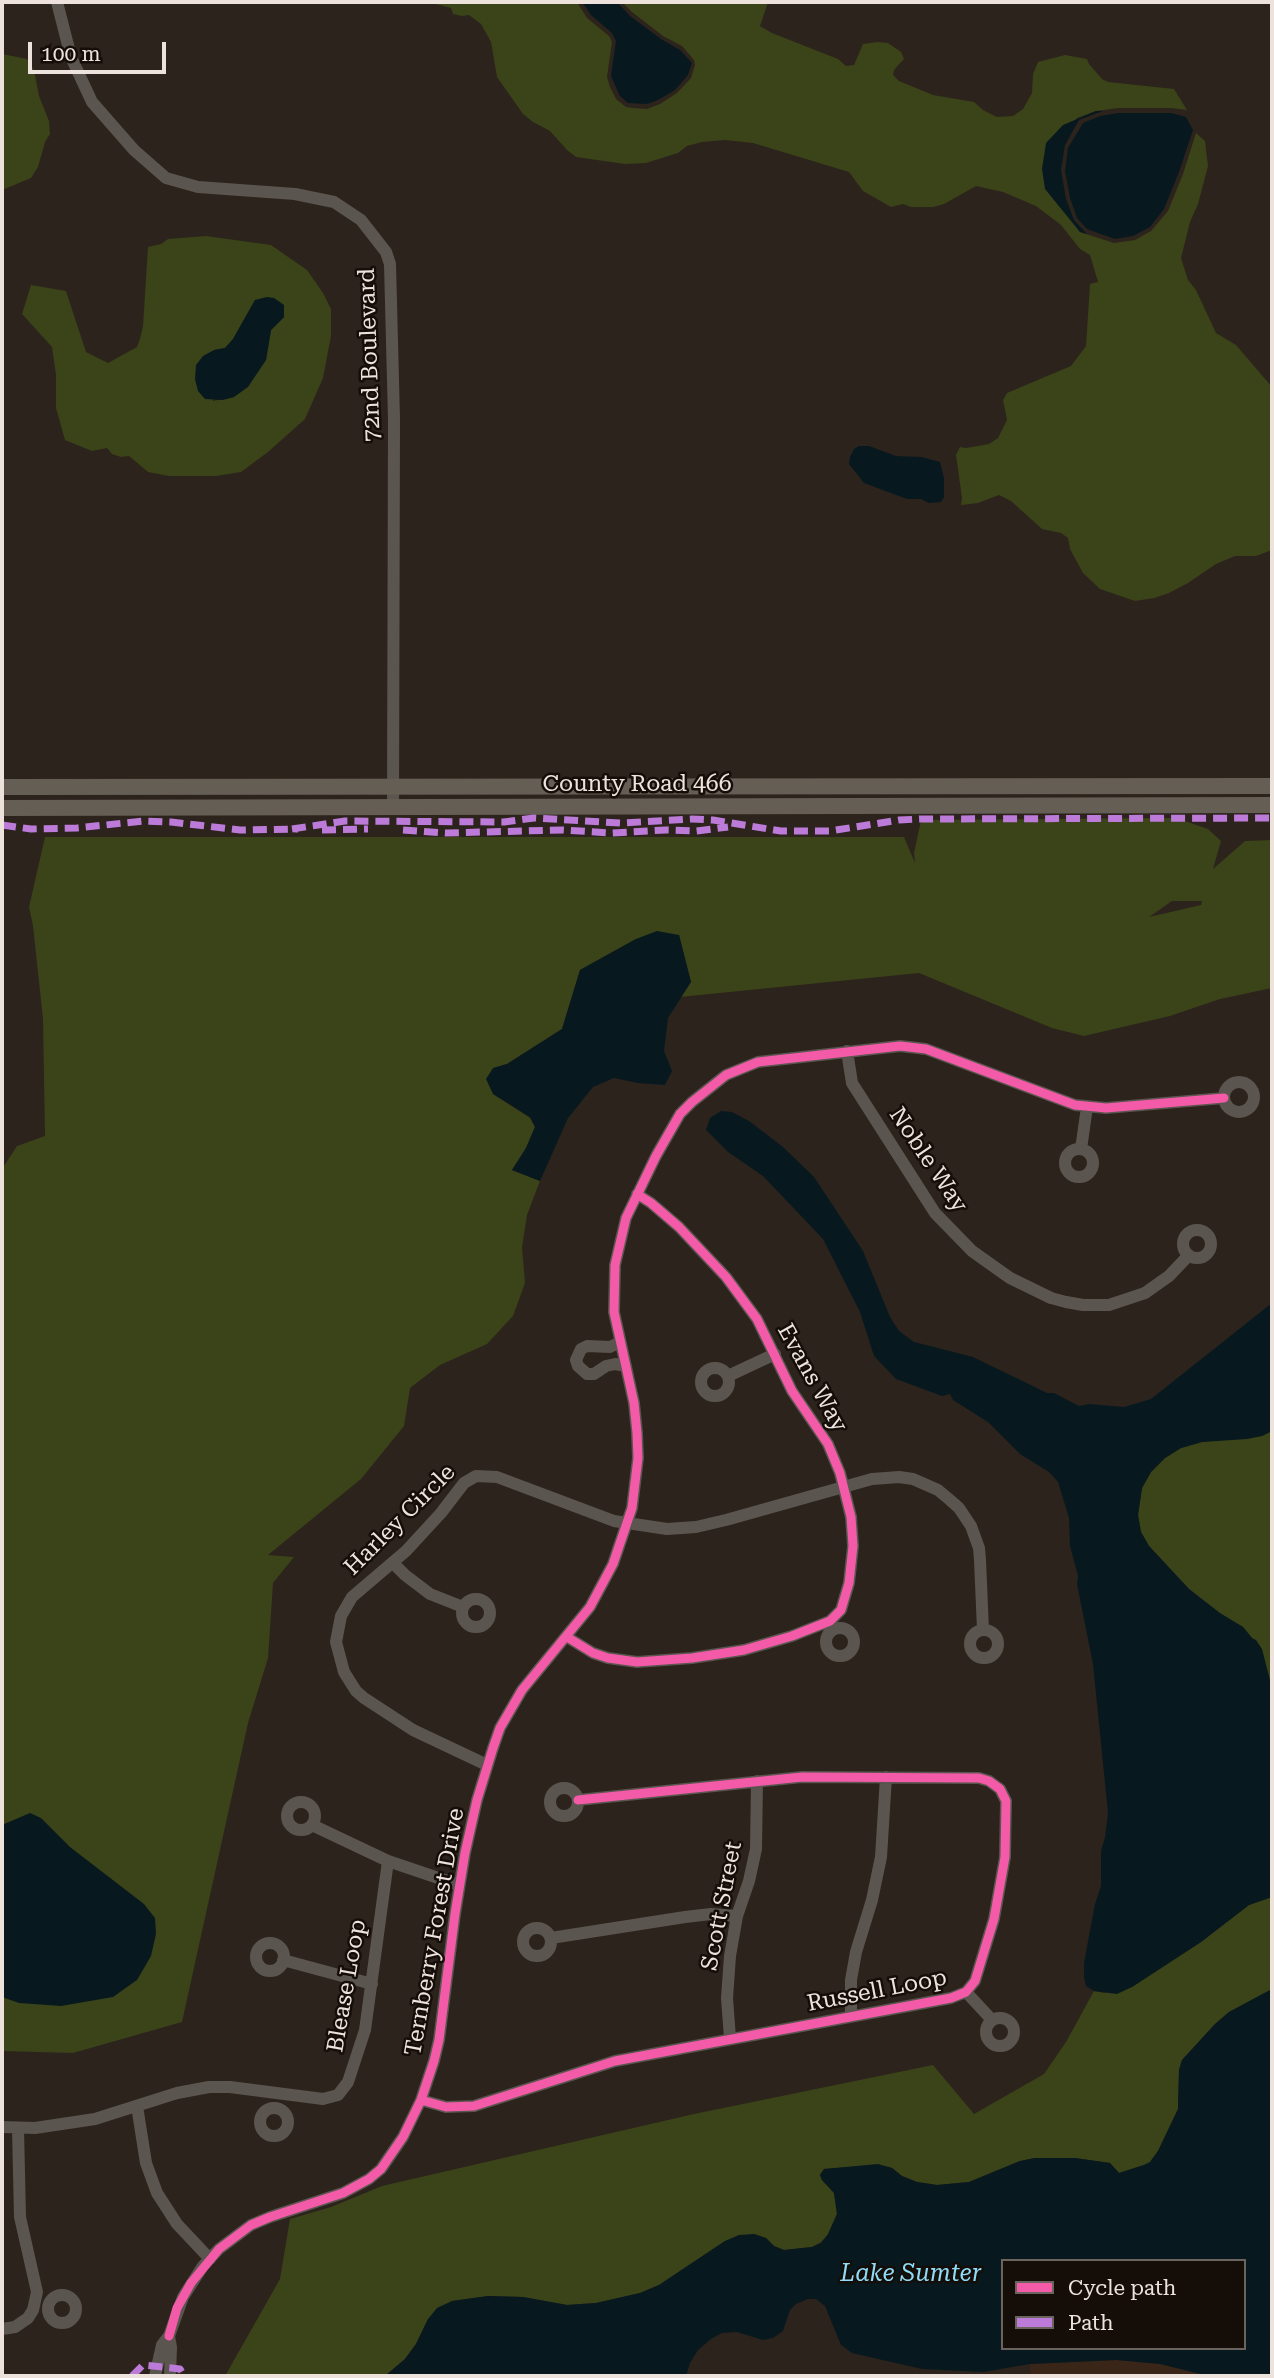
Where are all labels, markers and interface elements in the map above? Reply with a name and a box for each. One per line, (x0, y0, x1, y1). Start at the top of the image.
scale bar (32, 28, 170, 72)
text: 100 m (41, 42, 101, 66)
street label: 72nd Boulevard (353, 268, 387, 442)
street label: County Road 466 (542, 770, 732, 798)
street label: Noble Way (883, 1102, 973, 1218)
street label: Evans Way (771, 1319, 853, 1437)
street label: Harley Circle (339, 1459, 461, 1581)
street label: Ternberry Forest Drive (400, 1806, 470, 2058)
street label: Scott Street (696, 1839, 748, 1973)
street label: Blease Loop (322, 1917, 372, 2055)
street label: Russell Loop (805, 1964, 949, 2018)
legend (1001, 2259, 1246, 2350)
water label: Lake Sumter (840, 2260, 982, 2288)
text: Cycle path (1068, 2276, 1176, 2300)
text: Path (1068, 2311, 1114, 2335)

